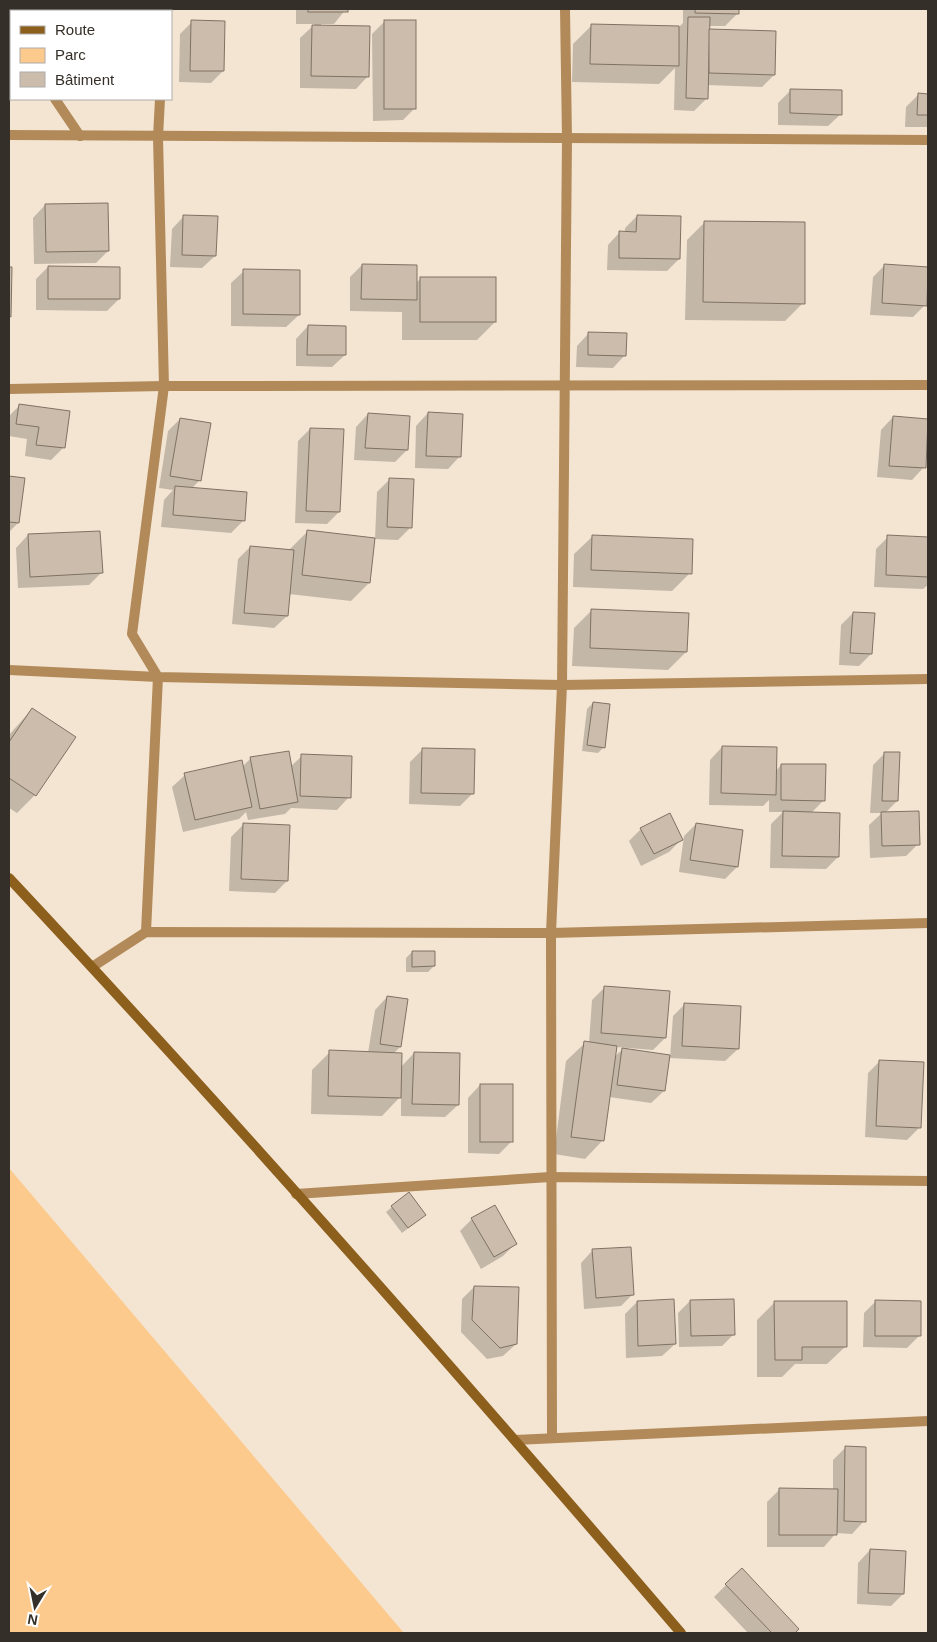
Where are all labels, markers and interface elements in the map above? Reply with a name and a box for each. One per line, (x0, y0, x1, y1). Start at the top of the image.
legend (10, 10, 172, 100)
text: Route (55, 21, 95, 38)
text: Parc (55, 46, 86, 63)
text: Bâtiment (55, 71, 115, 88)
north arrow (10, 1582, 60, 1632)
text: N (26, 1611, 39, 1629)

